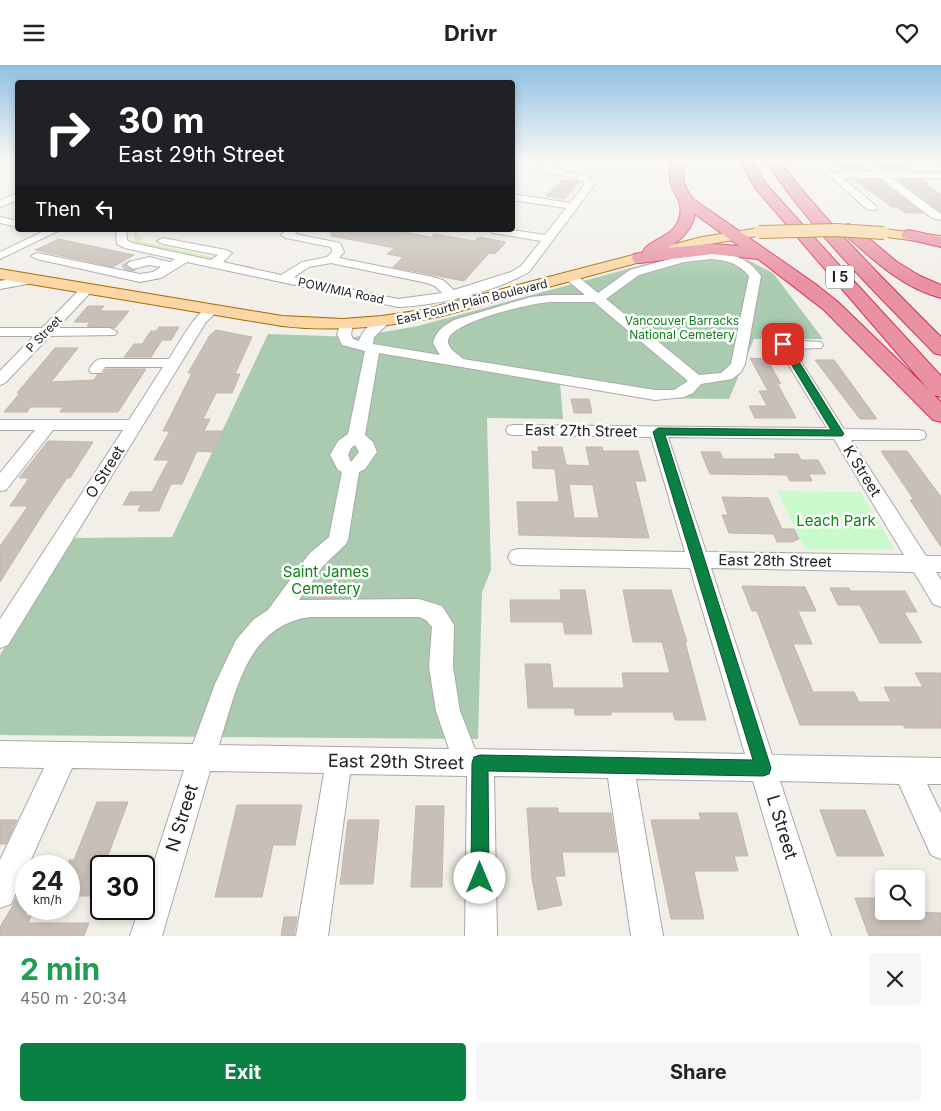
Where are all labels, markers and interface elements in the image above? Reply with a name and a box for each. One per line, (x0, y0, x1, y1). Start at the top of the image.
icon: menu (20, 19, 48, 47)
icon: heart (893, 19, 921, 47)
text: Drivr (444, 20, 497, 46)
text: 30 m (118, 99, 204, 141)
icon: right (35, 100, 100, 165)
text: East 29th Street (118, 141, 284, 167)
icon: left (91, 195, 119, 223)
text: Then (35, 198, 81, 221)
road number: I 5 (826, 265, 854, 288)
street label: POW/MIA Road (297, 274, 386, 307)
street label: East Fourth Plain Boulevard (395, 275, 549, 328)
street label: P Street (23, 312, 65, 355)
park label: Vancouver Barracks National Cemetery (625, 313, 739, 342)
pin (762, 323, 804, 365)
icon: arrive (769, 330, 797, 358)
street label: East 27th Street (525, 420, 637, 441)
street label: O Street (81, 442, 128, 501)
street label: K Street (839, 442, 886, 500)
park label: Leach Park (796, 511, 877, 530)
street label: East 28th Street (718, 550, 832, 571)
park label: Saint James Cemetery (283, 562, 369, 598)
street label: East 29th Street (328, 750, 464, 773)
street label: N Street (161, 781, 202, 854)
street label: L Street (763, 792, 802, 862)
position arrow (453, 851, 505, 903)
speed limit sign: 30 (90, 855, 155, 920)
text: 24 (31, 866, 64, 896)
map controls (875, 870, 925, 920)
button: search (875, 870, 925, 920)
text: km/h (33, 892, 62, 907)
text: 2 min (20, 951, 100, 987)
button: close (869, 953, 921, 1005)
text: 450 m · 20:34 (20, 988, 127, 1008)
button: Exit (20, 1043, 466, 1101)
button: Share (476, 1043, 921, 1101)

